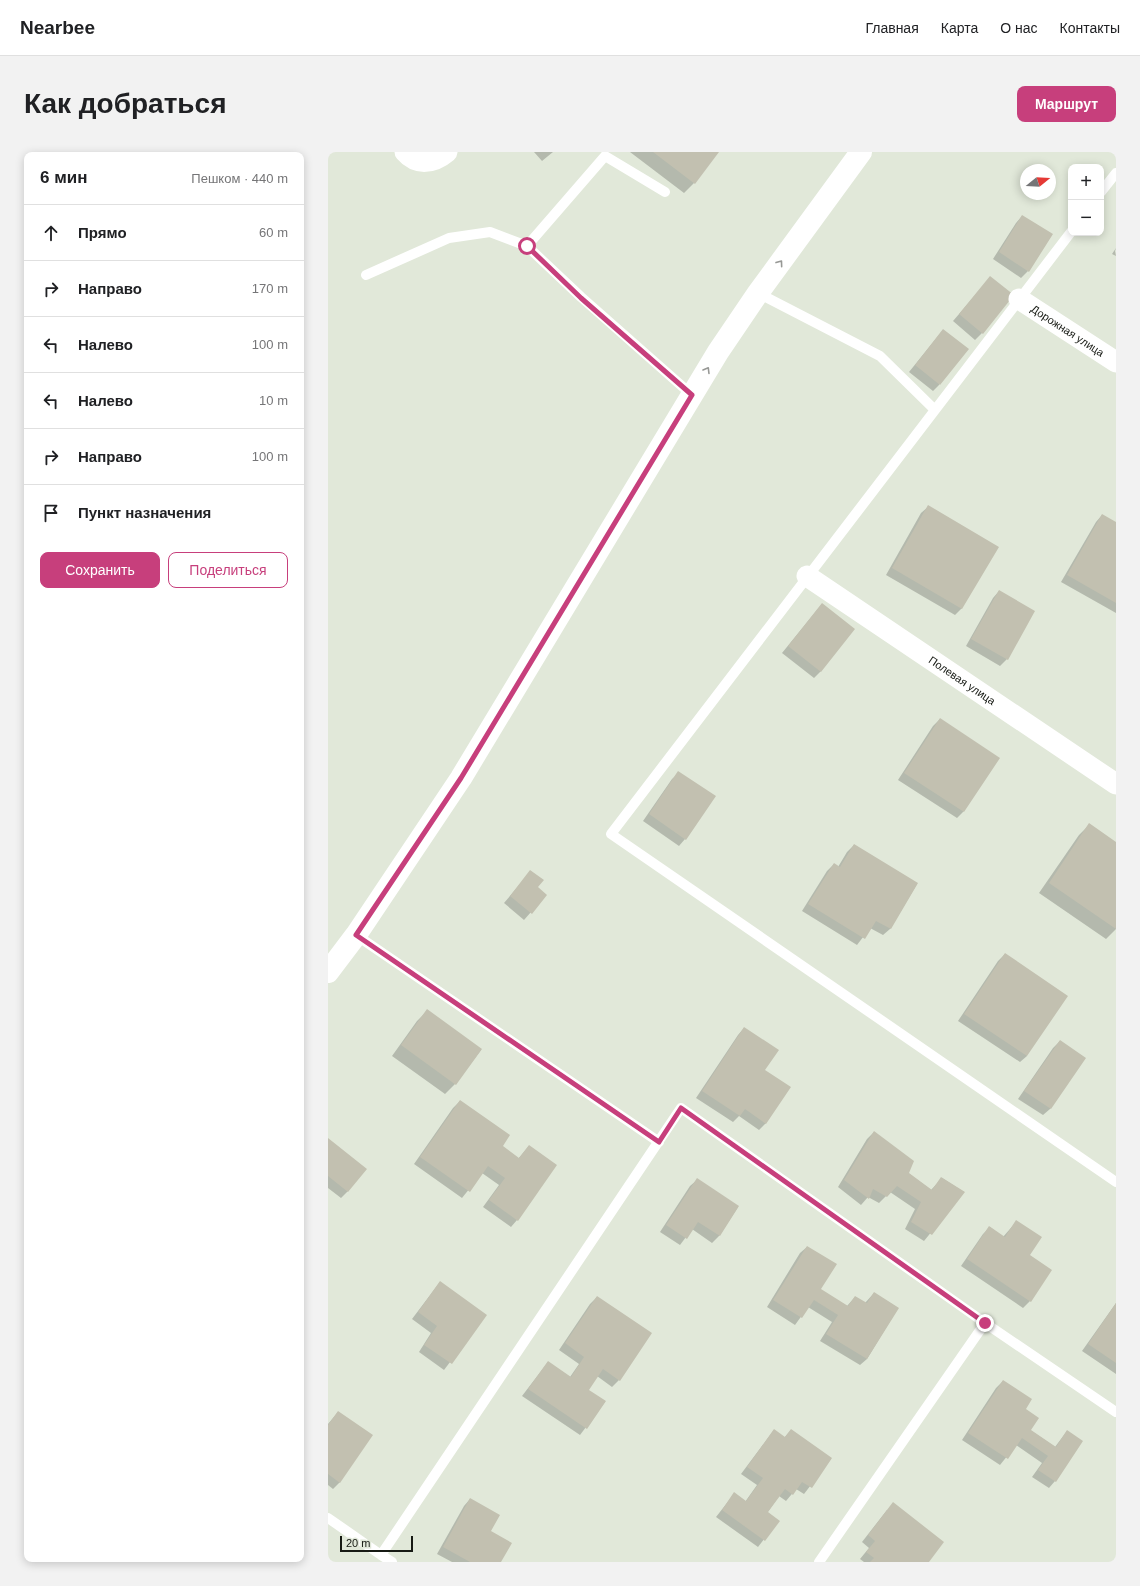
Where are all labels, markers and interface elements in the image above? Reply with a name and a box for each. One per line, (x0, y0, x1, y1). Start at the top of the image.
text: Nearbee (20, 17, 95, 38)
text: Главная (865, 20, 919, 36)
text: Карта (941, 20, 978, 36)
text: О нас (1000, 20, 1038, 36)
text: Контакты (1060, 20, 1120, 36)
button: Маршрут (1017, 86, 1116, 122)
text: Как добраться (24, 88, 226, 119)
north arrow (1020, 164, 1056, 200)
map controls (1068, 164, 1104, 236)
button: + (1068, 164, 1104, 200)
text: 6 мин (40, 168, 87, 187)
text: Пешком · 440 m (191, 171, 288, 186)
button: − (1068, 200, 1104, 236)
icon: ahead (40, 222, 62, 244)
text: Прямо (78, 224, 127, 241)
text: 60 m (259, 225, 288, 240)
route start (518, 237, 536, 255)
one-way arrow (775, 260, 783, 267)
icon: right (40, 278, 62, 300)
text: Направо (78, 280, 142, 297)
text: 170 m (252, 281, 288, 296)
street label: Дорожная улица (1029, 302, 1107, 359)
icon: left (40, 334, 62, 356)
text: Налево (78, 336, 133, 353)
text: 100 m (252, 337, 288, 352)
one-way arrow (702, 367, 710, 374)
icon: left (40, 390, 62, 412)
text: Налево (78, 392, 133, 409)
text: 10 m (259, 393, 288, 408)
icon: right (40, 446, 62, 468)
text: Направо (78, 448, 142, 465)
text: 100 m (252, 449, 288, 464)
icon: arrive (40, 502, 62, 524)
text: Пункт назначения (78, 504, 211, 521)
button: Сохранить (40, 552, 160, 588)
button: Поделиться (168, 552, 288, 588)
street label: Полевая улица (927, 654, 998, 708)
route end (976, 1314, 994, 1332)
scale bar (340, 1534, 413, 1553)
text: 20 m (346, 1537, 370, 1549)

